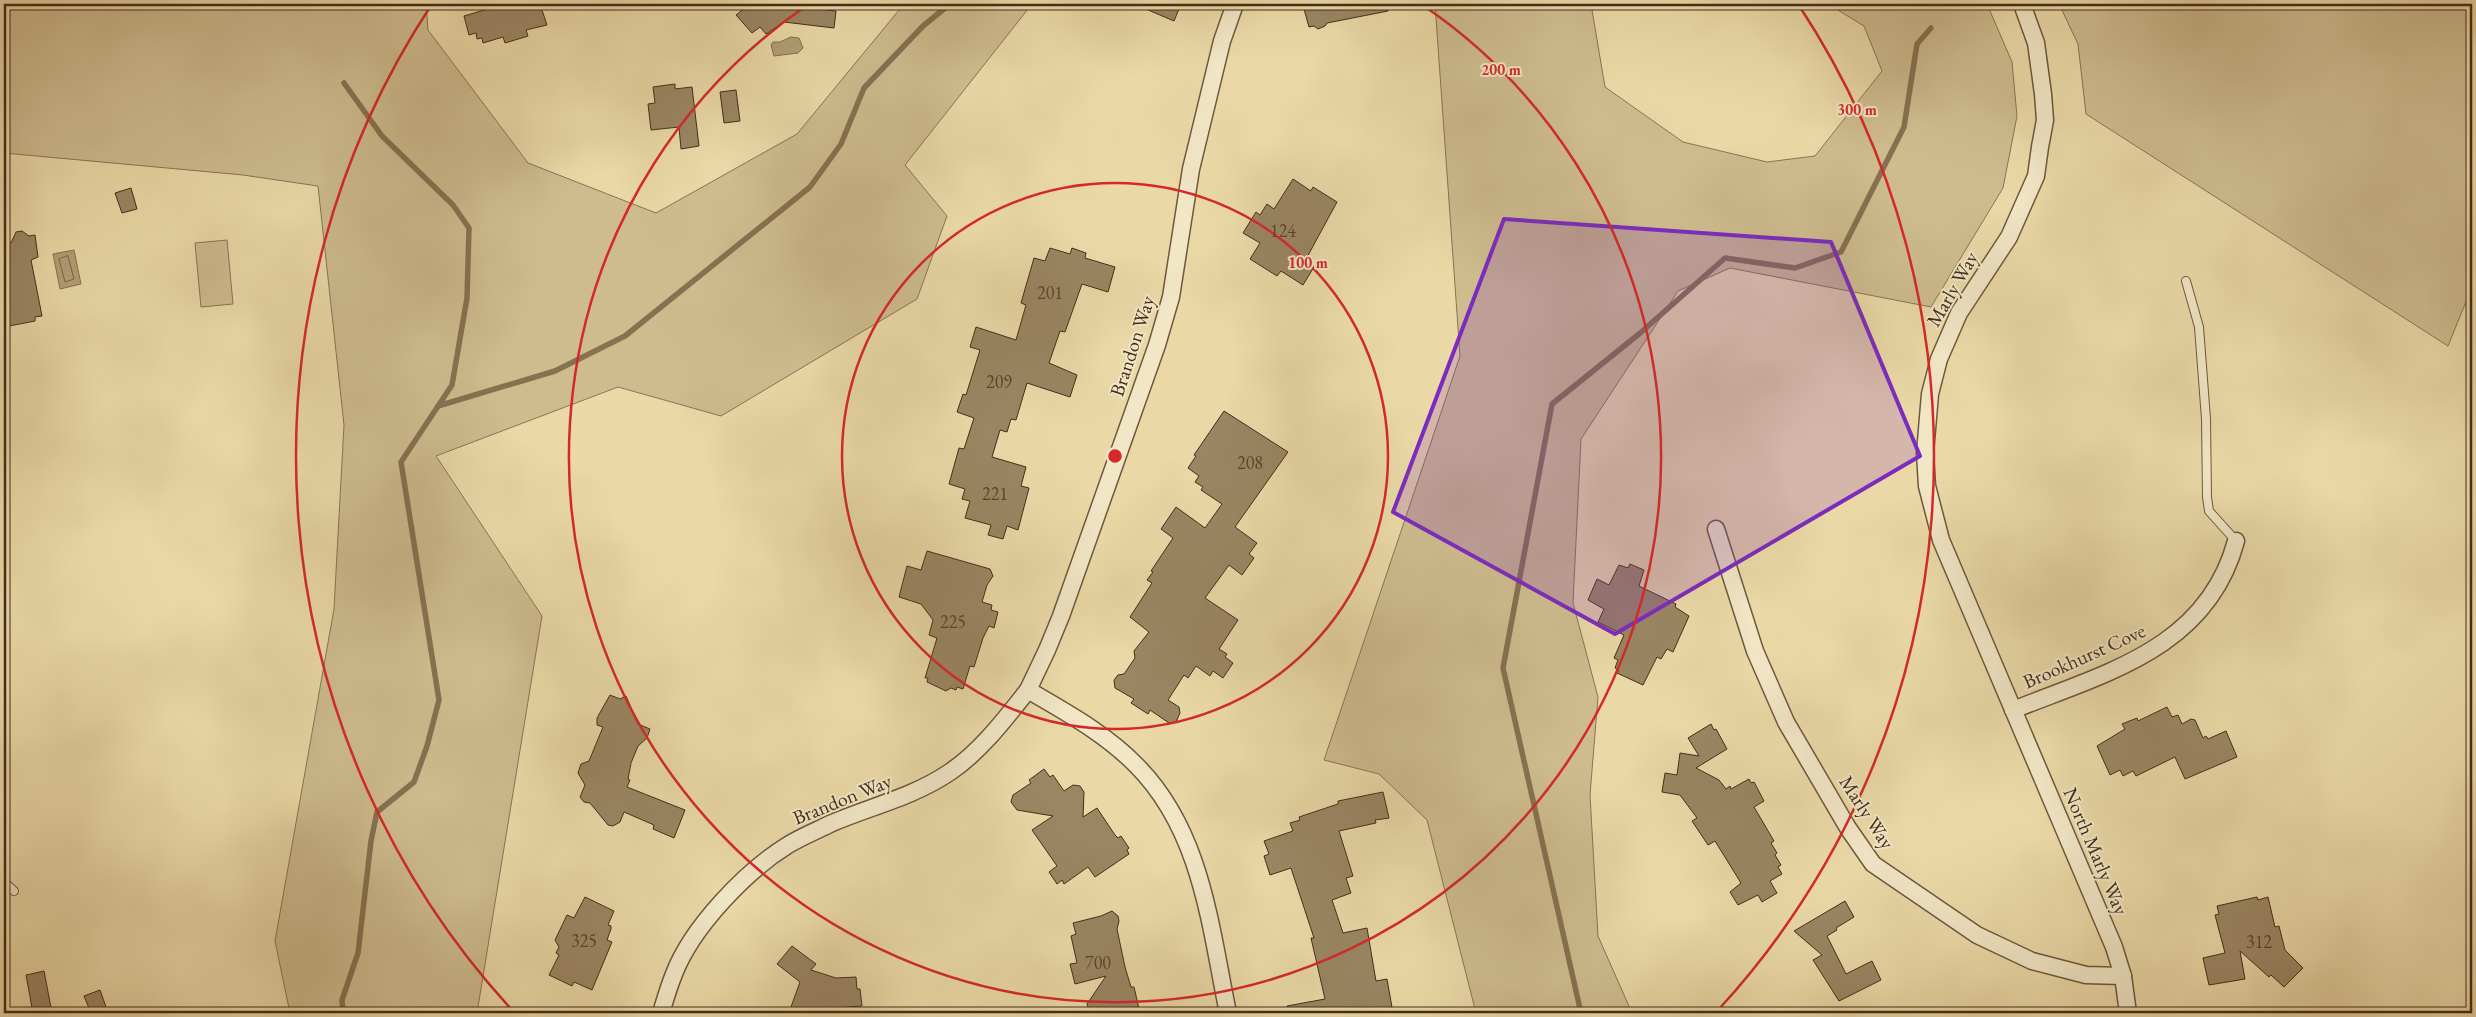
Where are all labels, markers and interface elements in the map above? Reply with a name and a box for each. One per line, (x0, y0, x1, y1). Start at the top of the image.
text: 200 m (1481, 60, 1521, 79)
text: 300 m (1837, 100, 1877, 119)
house number: 124 (1270, 219, 1296, 242)
street label: Marly Way (1920, 246, 1984, 331)
text: 100 m (1288, 253, 1328, 272)
house number: 201 (1037, 281, 1063, 304)
street label: Brandon Way (1104, 292, 1161, 400)
house number: 209 (986, 370, 1012, 393)
centre of rings (1106, 447, 1124, 465)
house number: 208 (1237, 451, 1263, 474)
house number: 221 (982, 482, 1008, 505)
house number: 225 (940, 610, 966, 633)
street label: Brookhurst Cove (2019, 617, 2149, 695)
street label: Brandon Way (789, 767, 895, 831)
street label: Marly Way (1834, 770, 1901, 854)
street label: North Marly Way (2058, 783, 2135, 919)
house number: 325 (571, 929, 597, 952)
house number: 312 (2246, 930, 2272, 953)
house number: 700 (1085, 951, 1111, 974)

